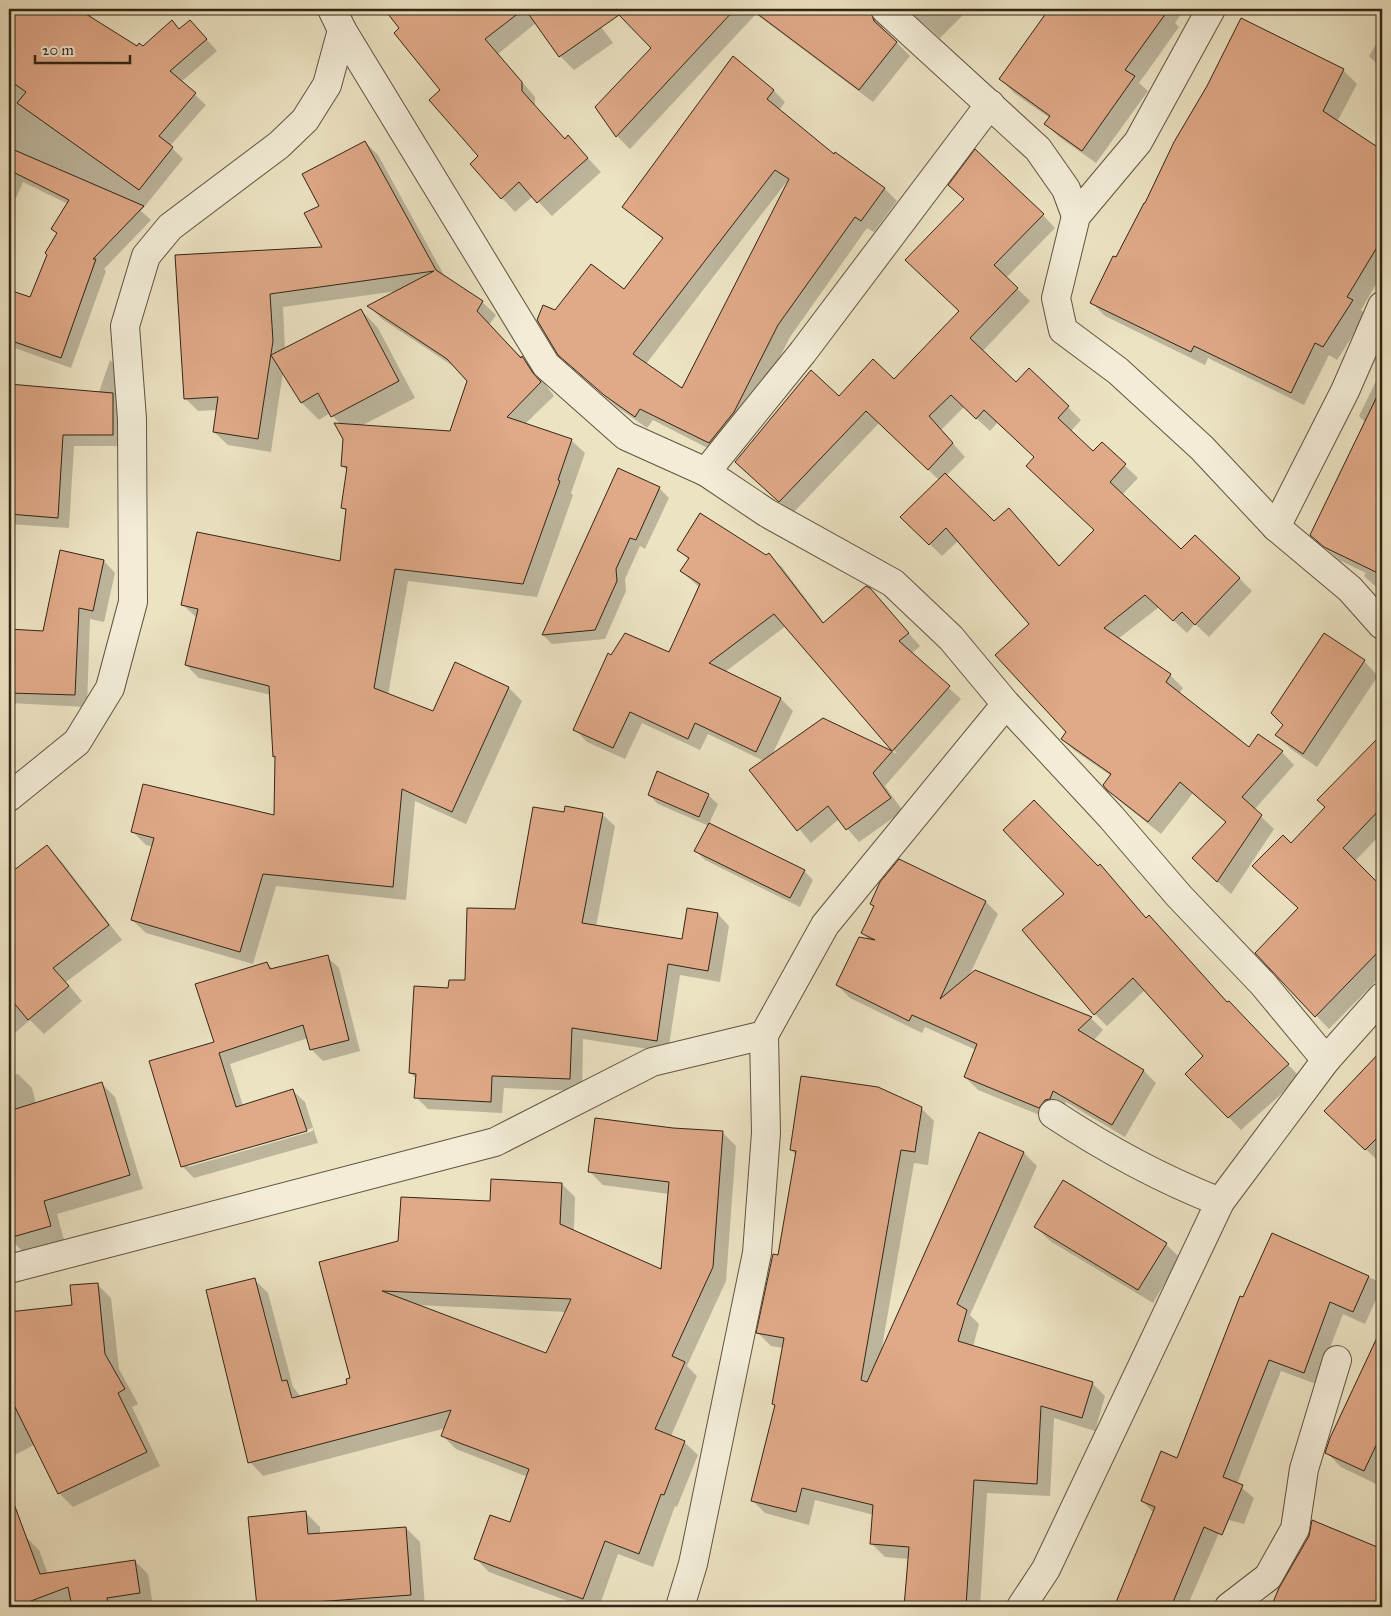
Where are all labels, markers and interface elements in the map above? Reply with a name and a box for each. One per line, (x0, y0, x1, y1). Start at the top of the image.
scale bar (35, 32, 130, 64)
text: 20 m (42, 41, 74, 59)

